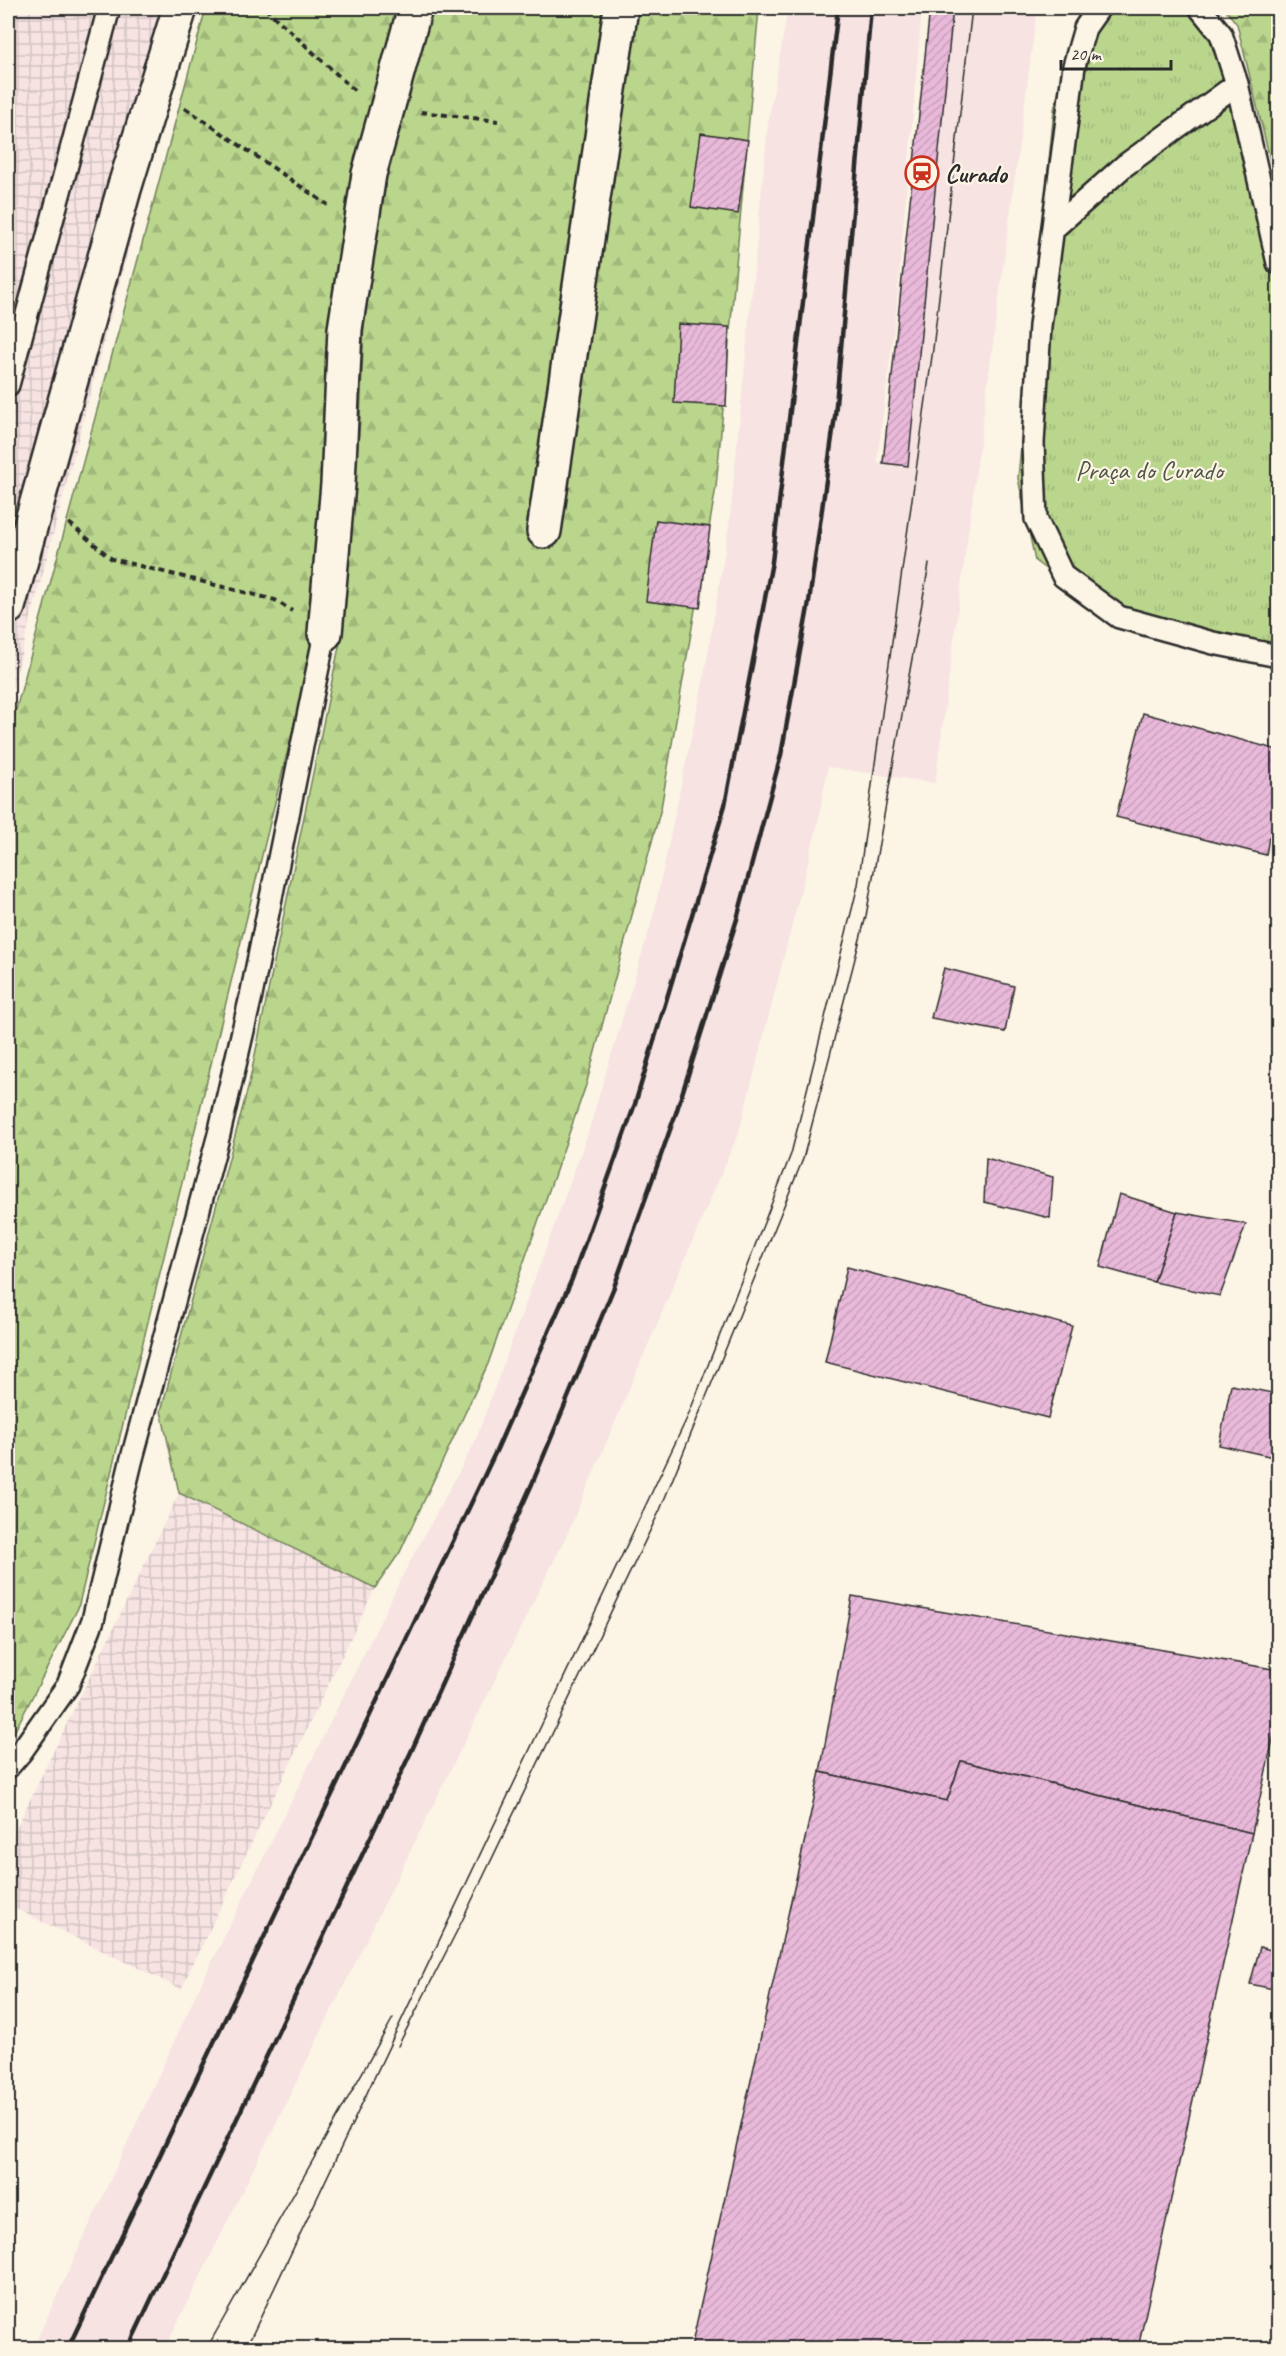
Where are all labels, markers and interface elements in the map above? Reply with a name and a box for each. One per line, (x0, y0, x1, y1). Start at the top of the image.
scale bar (1061, 33, 1170, 71)
text: 20 m (1070, 43, 1103, 65)
station icon: Curado (904, 155, 940, 191)
place label: Curado (945, 157, 1008, 190)
park label: Praça do Curado (1075, 454, 1225, 487)

